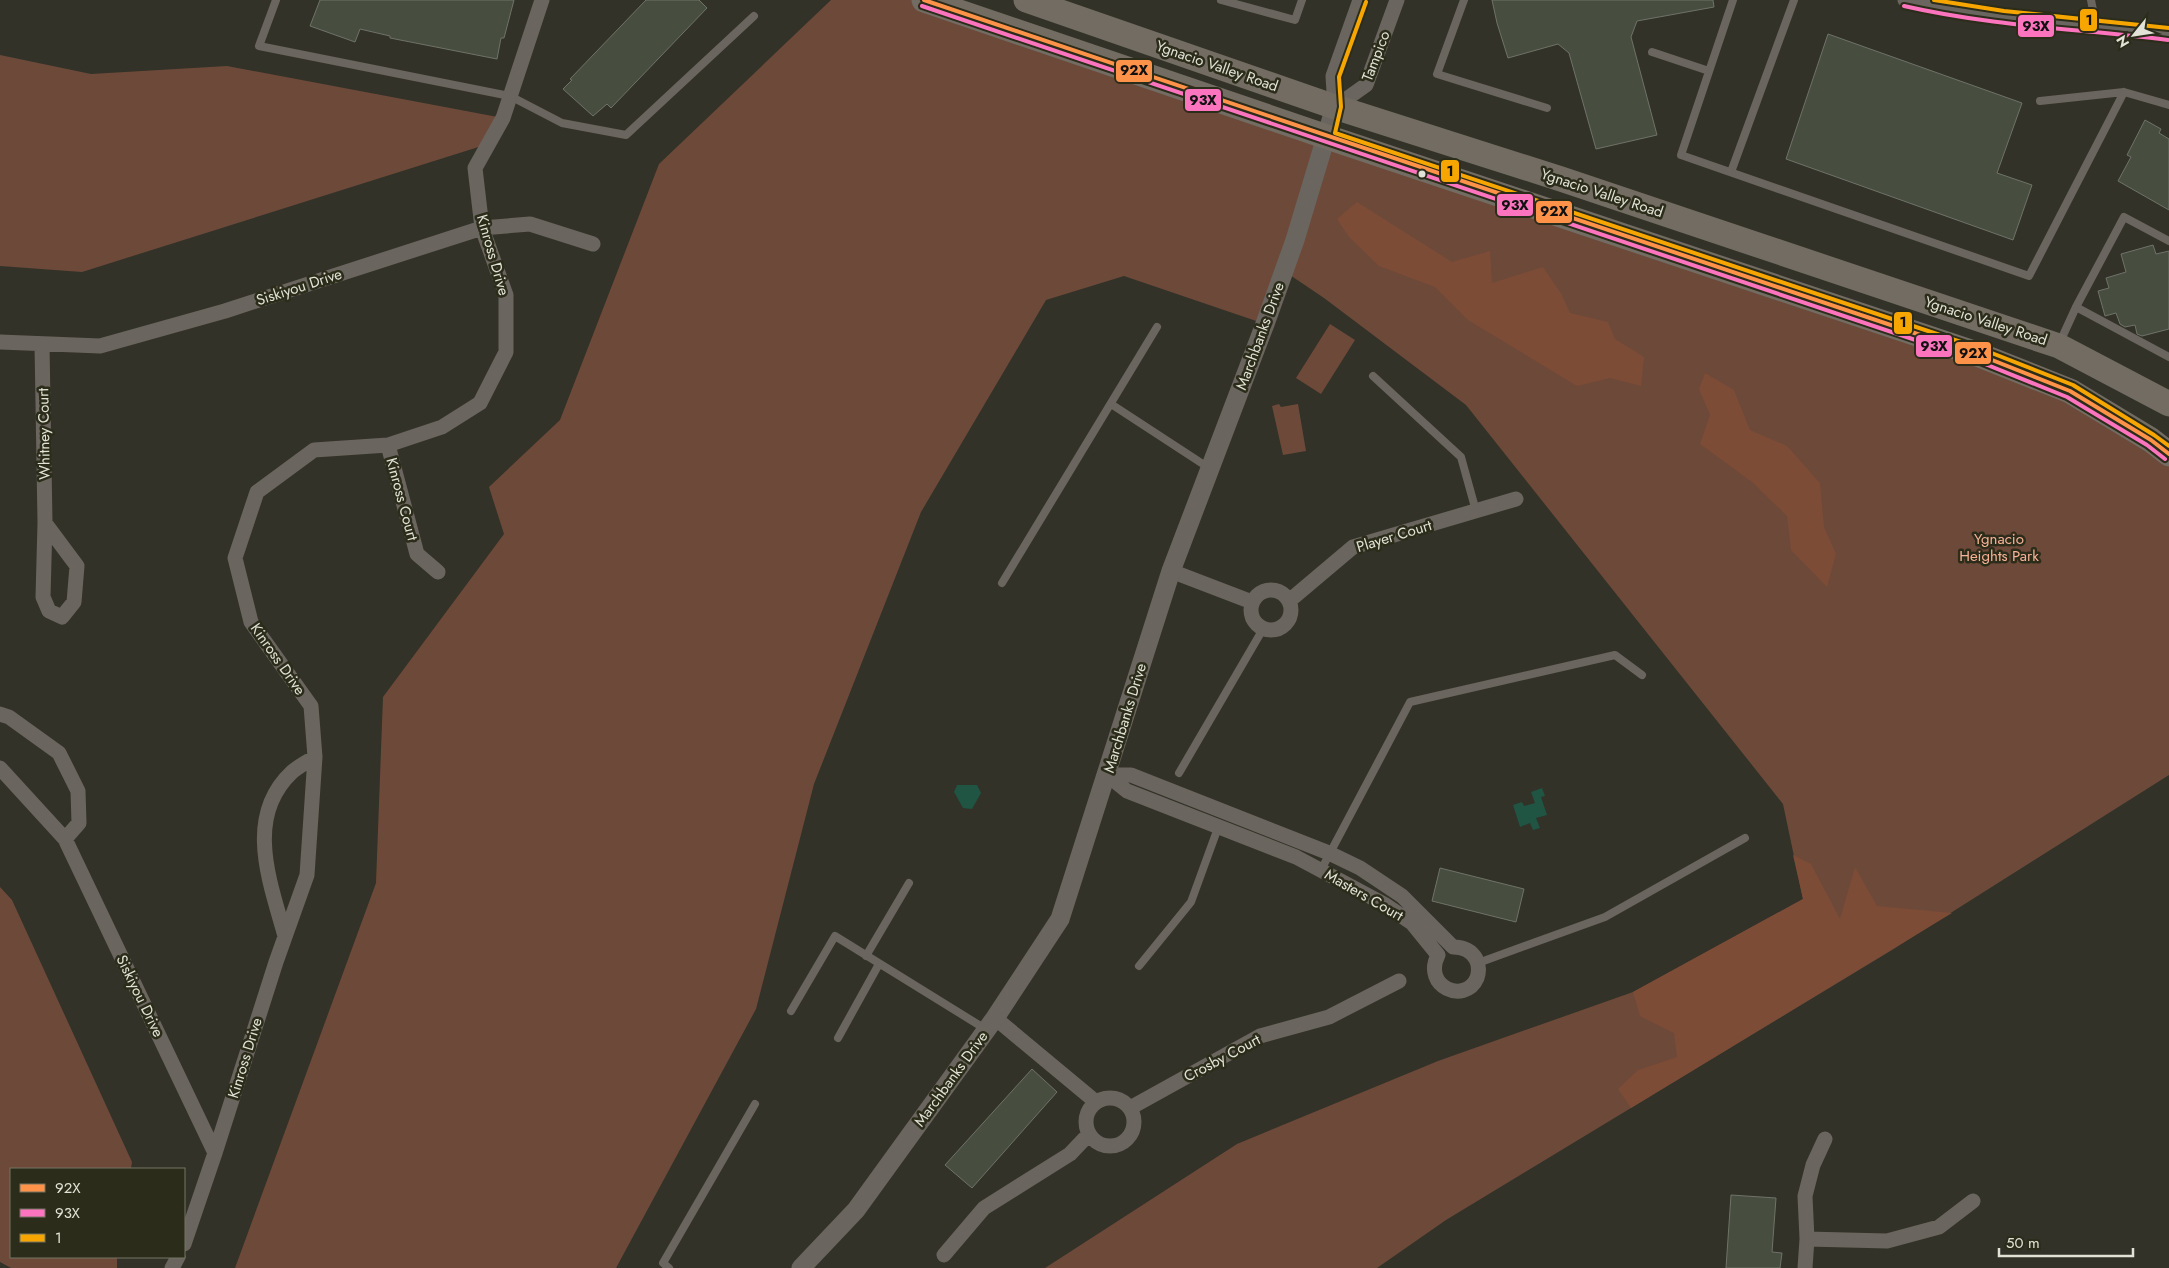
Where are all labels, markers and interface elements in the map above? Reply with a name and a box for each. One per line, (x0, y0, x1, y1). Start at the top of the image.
line badge: 1 (2079, 8, 2098, 32)
text: 1 (2085, 10, 2093, 30)
north arrow (2109, 10, 2159, 60)
line badge: 93X (2017, 14, 2055, 38)
text: 93X (2022, 16, 2050, 36)
street label: Tampico (1356, 28, 1396, 84)
text: N (2111, 32, 2134, 51)
street label: Ygnacio Valley Road (1153, 35, 1281, 97)
line badge: 92X (1115, 59, 1153, 83)
text: 92X (1120, 60, 1148, 80)
line badge: 93X (1184, 88, 1222, 112)
text: 93X (1189, 90, 1217, 110)
line badge: 1 (1440, 159, 1460, 183)
text: 1 (1446, 161, 1454, 181)
street label: Ygnacio Valley Road (1538, 163, 1666, 223)
unlabelled marker (1417, 169, 1427, 179)
line badge: 93X (1496, 193, 1534, 217)
text: 93X (1501, 195, 1529, 215)
line badge: 92X (1535, 200, 1573, 224)
text: 92X (1540, 201, 1568, 221)
street label: Kinross Drive (471, 212, 515, 298)
street label: Siskiyou Drive (253, 263, 345, 311)
street label: Marchbanks Drive (1230, 279, 1290, 393)
street label: Ygnacio Valley Road (1922, 291, 2050, 351)
line badge: 1 (1893, 311, 1913, 335)
text: 1 (1899, 312, 1907, 332)
line badge: 93X (1915, 334, 1953, 358)
text: 93X (1920, 336, 1948, 356)
line badge: 92X (1954, 341, 1992, 365)
text: 92X (1959, 343, 1987, 363)
street label: Whitney Court (32, 388, 56, 480)
street label: Kinross Court (380, 455, 424, 543)
street label: Player Court (1354, 514, 1435, 558)
park label: Ygnacio Heights Park (1959, 528, 2039, 567)
street label: Kinross Drive (245, 619, 311, 700)
street label: Marchbanks Drive (1098, 660, 1152, 775)
street label: Masters Court (1321, 864, 1408, 927)
street label: Siskiyou Drive (111, 951, 170, 1041)
street label: Kinross Drive (222, 1015, 268, 1101)
street label: Marchbanks Drive (909, 1026, 993, 1131)
street label: Crosby Court (1180, 1028, 1265, 1087)
legend (10, 1168, 185, 1258)
text: 92X (55, 1177, 81, 1199)
text: 93X (55, 1202, 81, 1224)
scale bar (1999, 1226, 2133, 1258)
text: 1 (55, 1227, 62, 1249)
text: 50 m (2006, 1232, 2040, 1254)

